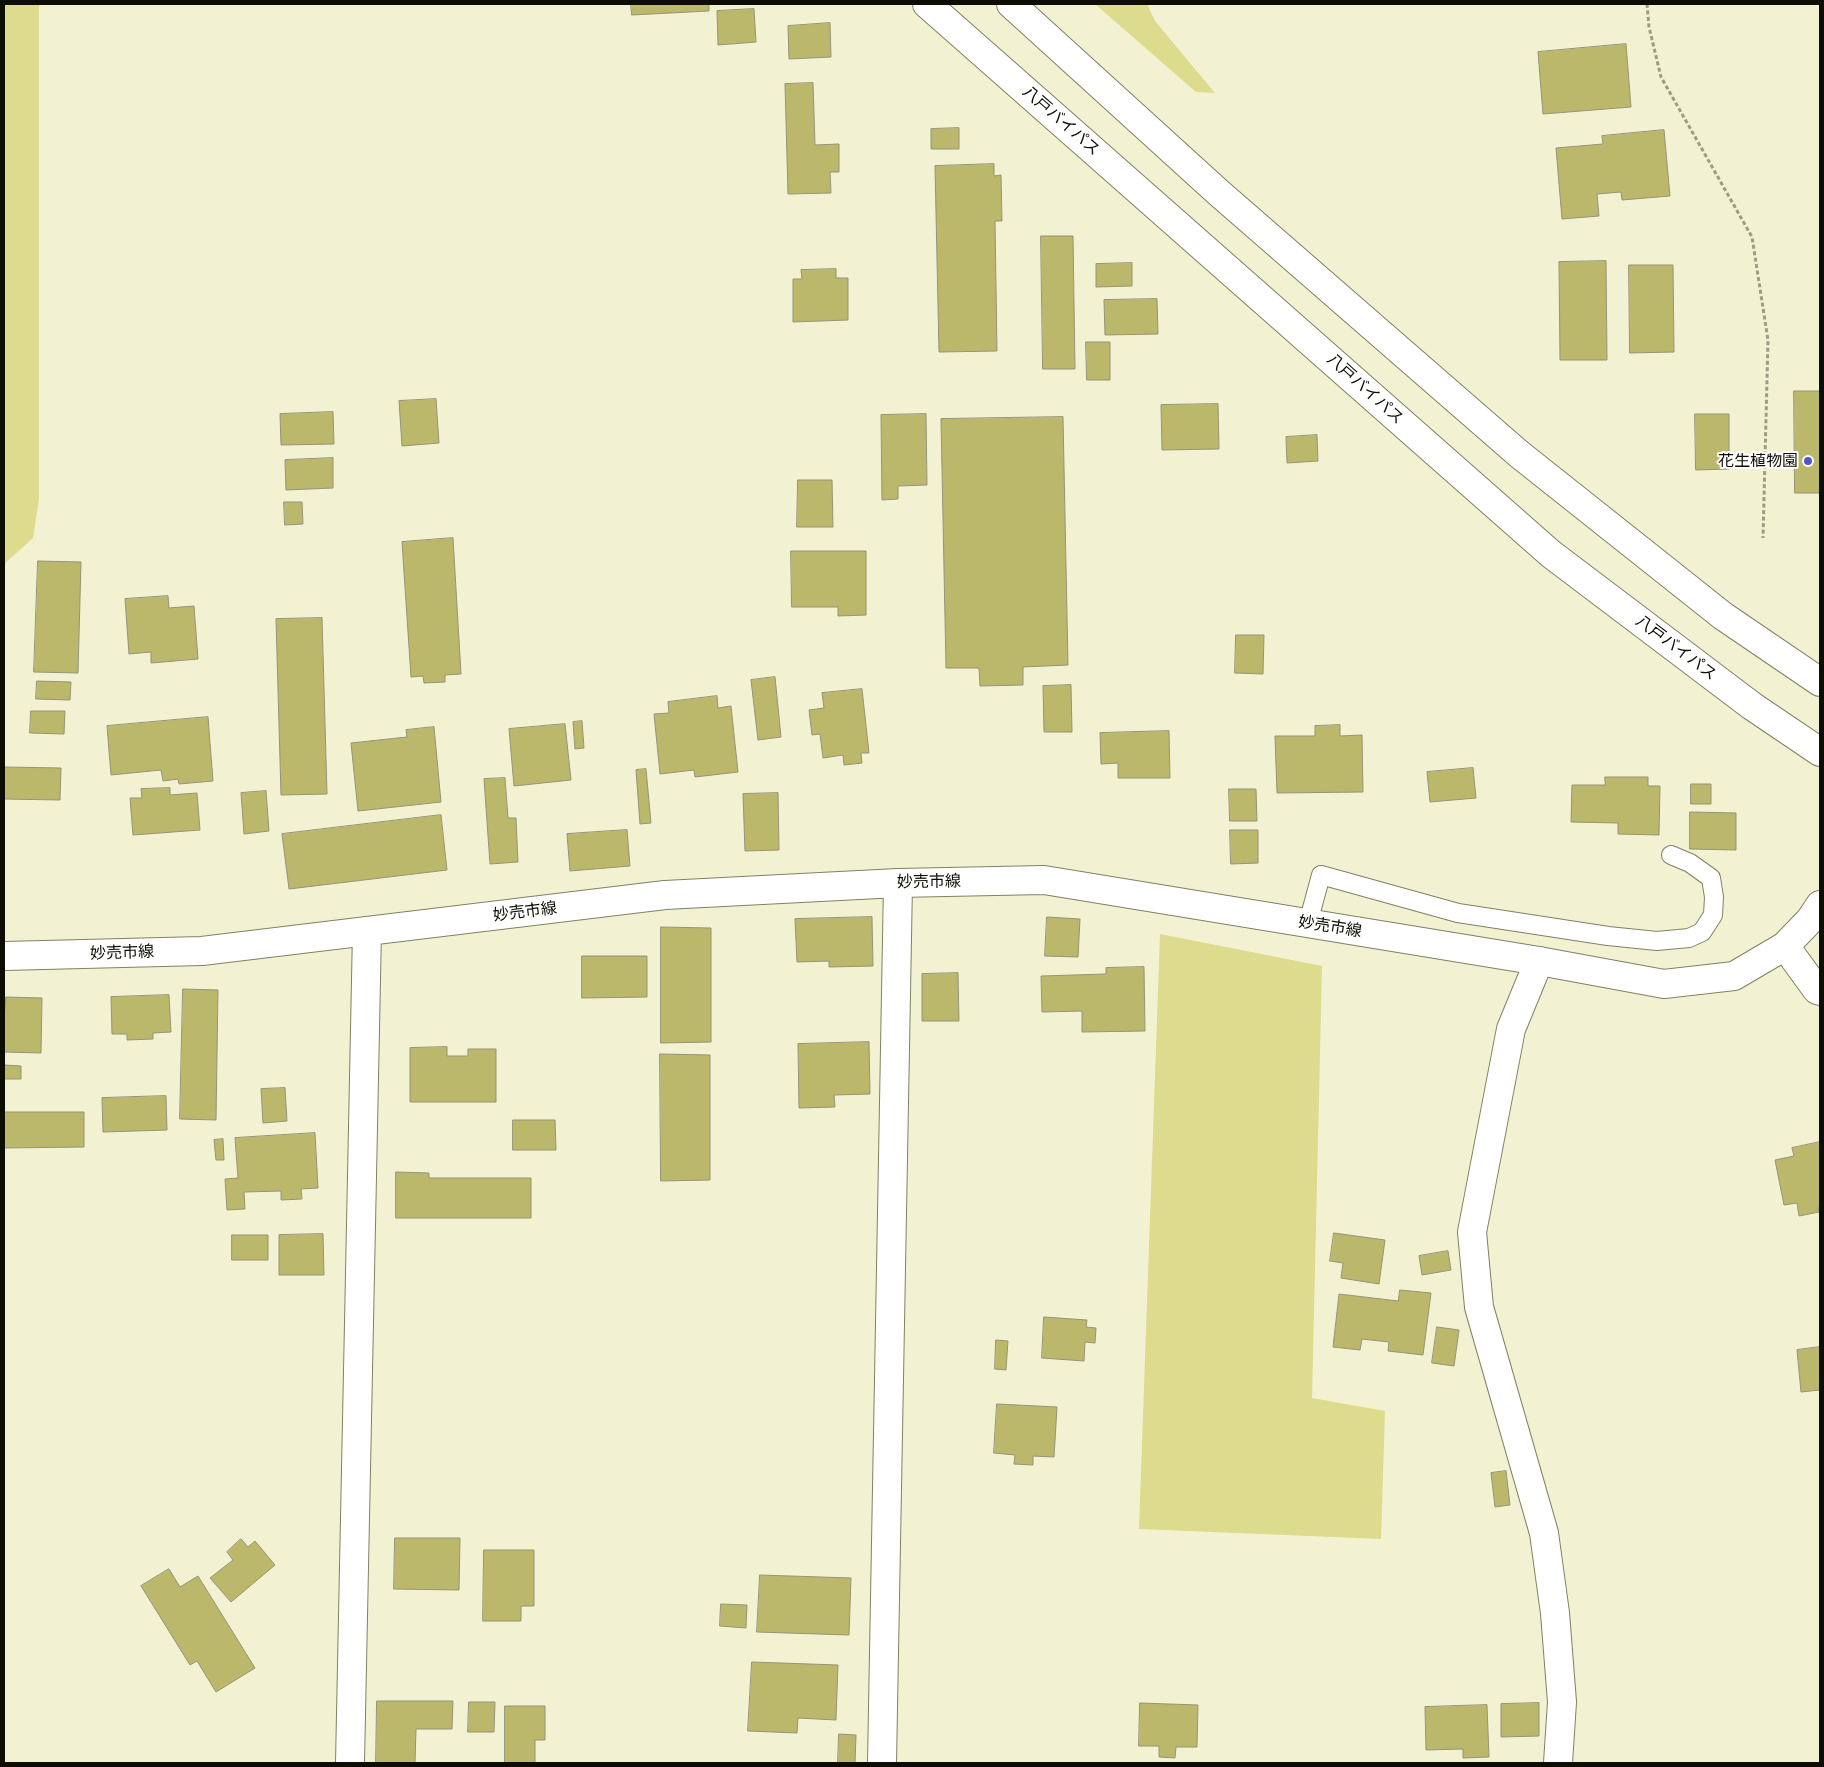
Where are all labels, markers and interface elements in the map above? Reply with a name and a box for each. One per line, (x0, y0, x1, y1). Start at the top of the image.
street label: 八戸バイパス (1018, 82, 1104, 160)
street label: 八戸バイパス (1323, 350, 1407, 428)
place label: 花生植物園 (1718, 451, 1798, 471)
marker: 花生植物園 (1802, 455, 1814, 467)
street label: 八戸バイパス (1632, 611, 1720, 685)
street label: 妙売市線 (897, 872, 961, 892)
street label: 妙売市線 (492, 899, 558, 925)
street label: 妙売市線 (1297, 913, 1363, 941)
street label: 妙売市線 (90, 942, 154, 964)

